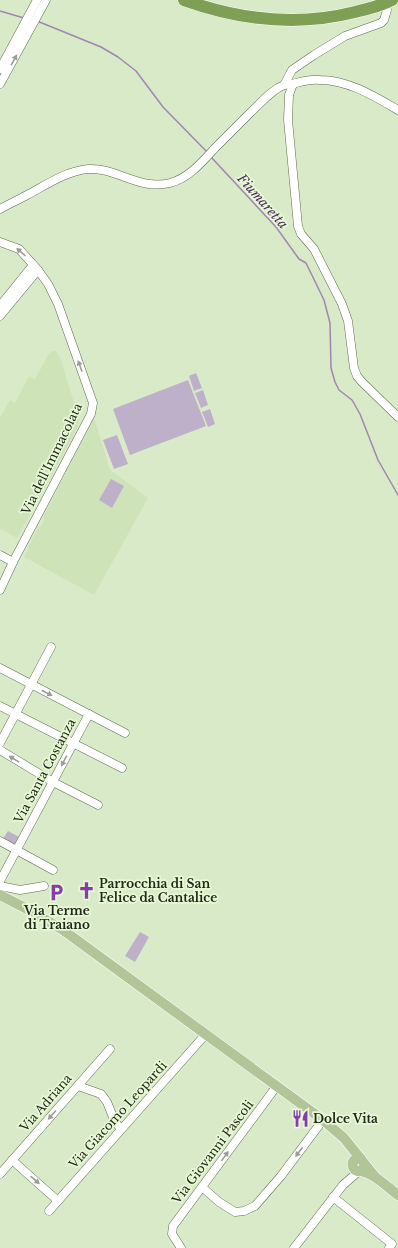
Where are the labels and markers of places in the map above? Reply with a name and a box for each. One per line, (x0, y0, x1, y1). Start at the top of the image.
place label: Parrocchia di San Felice da Cantalice (99, 876, 217, 905)
church icon: Parrocchia di San Felice da Cantalice (76, 881, 96, 901)
parking icon: Via Terme di Traiano (47, 882, 67, 902)
place label: Via Terme di Traiano (23, 903, 90, 932)
restaurant icon: Dolce Vita (290, 1109, 310, 1129)
place label: Dolce Vita (313, 1111, 378, 1126)

